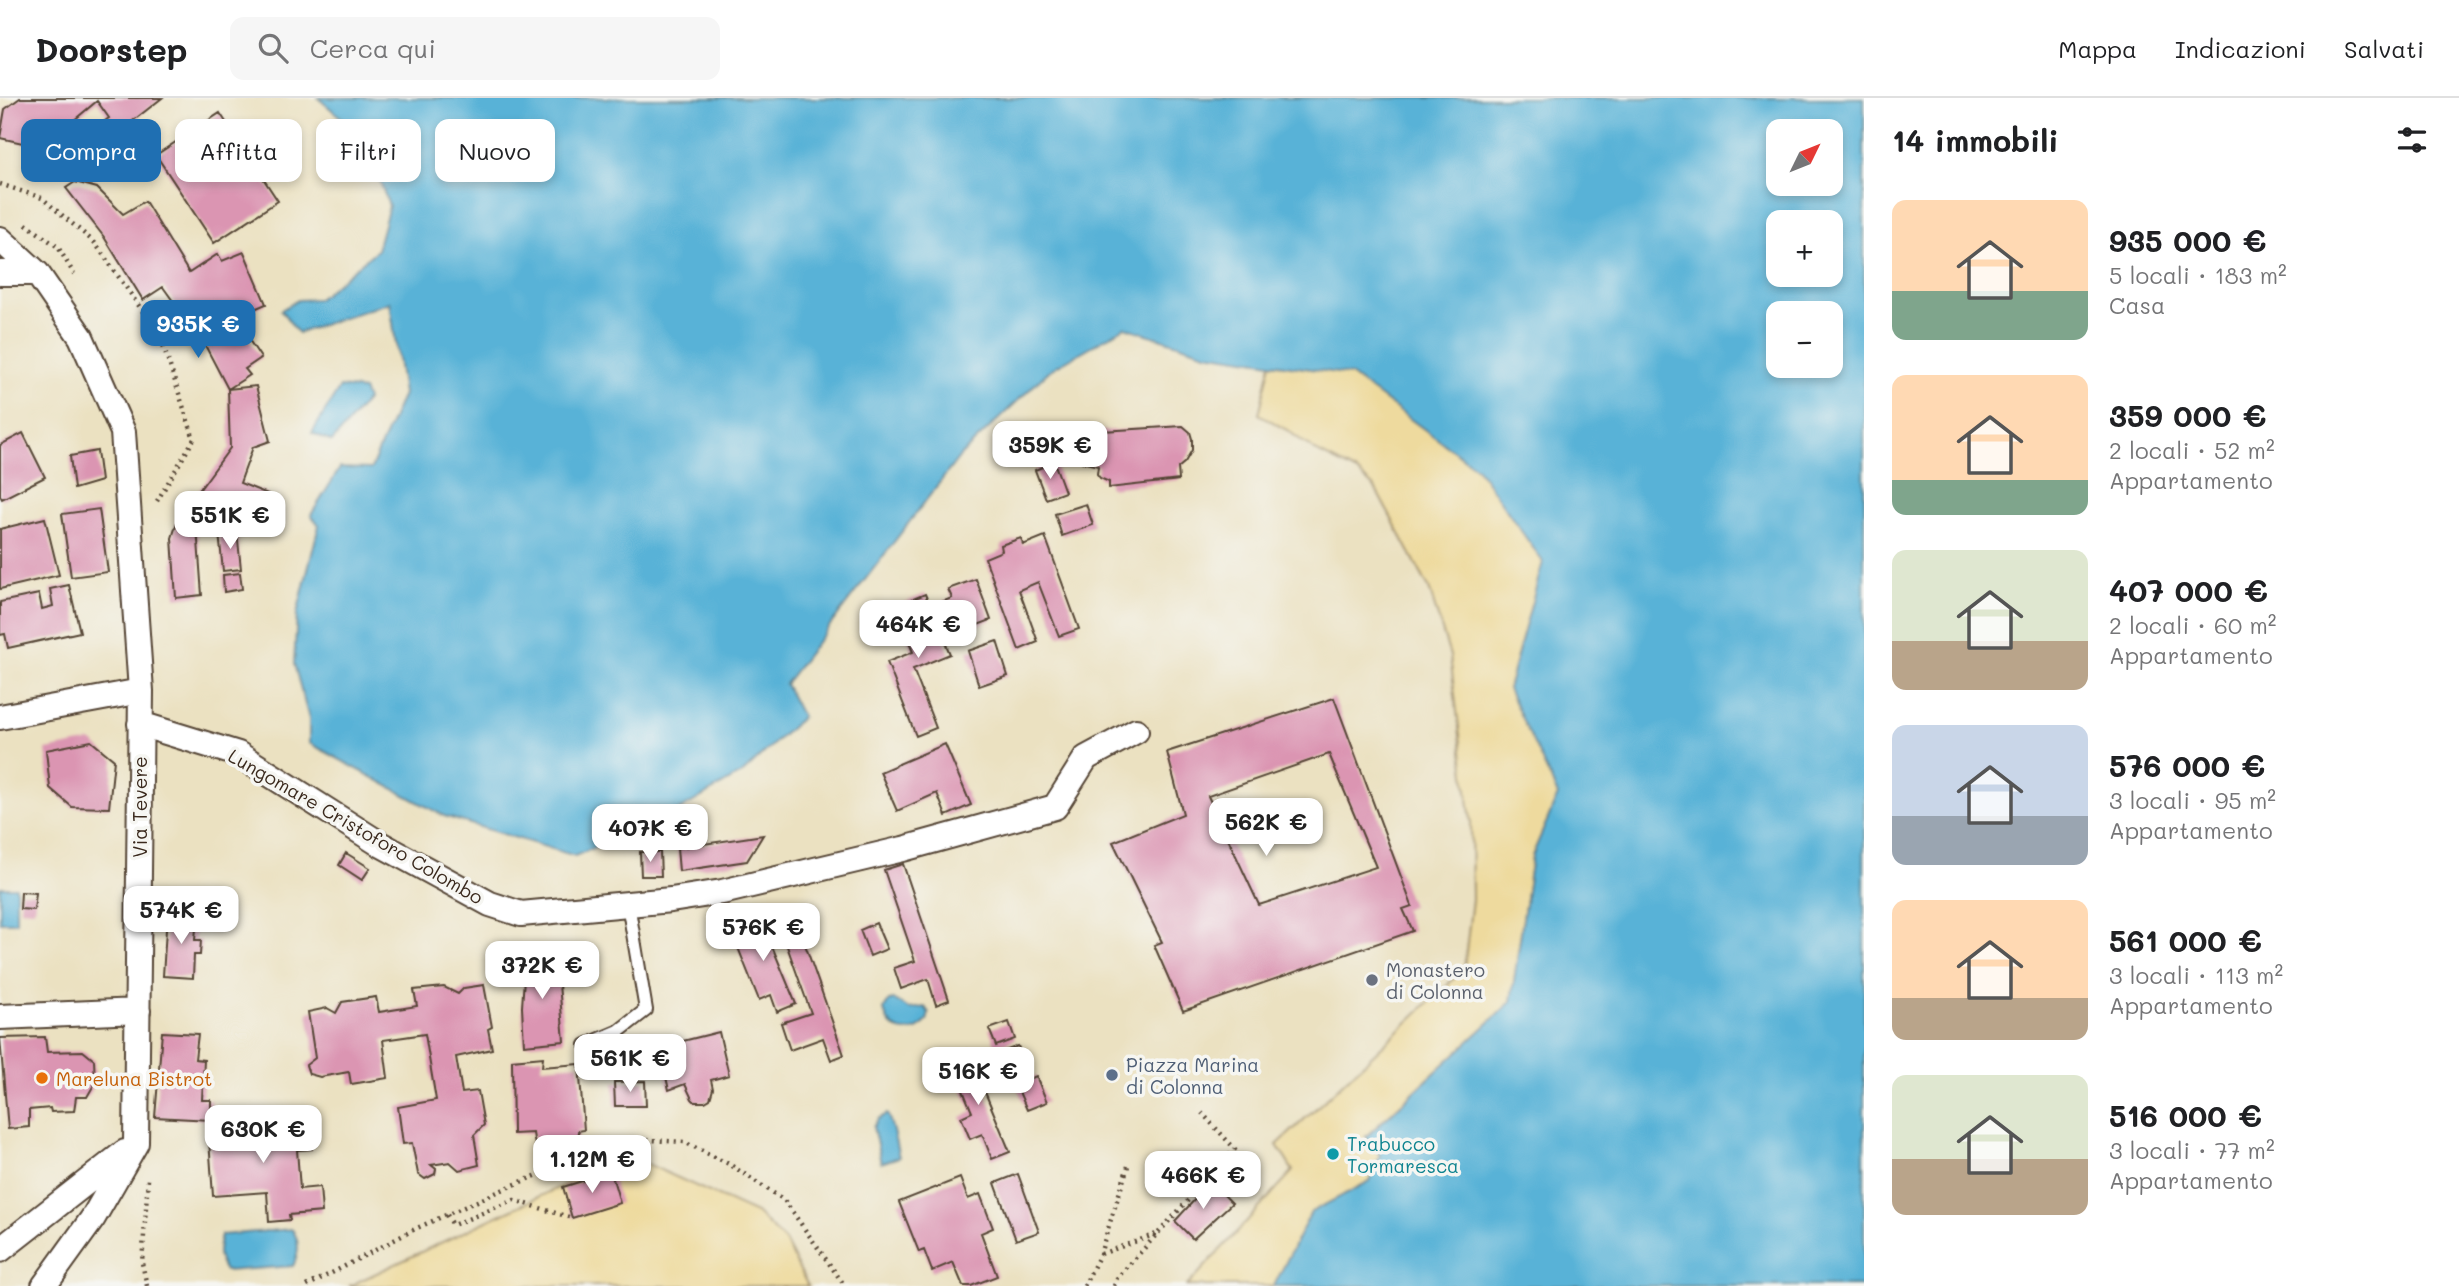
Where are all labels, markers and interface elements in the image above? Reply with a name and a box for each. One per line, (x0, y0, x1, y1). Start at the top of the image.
search box (230, 17, 720, 80)
text: Doorstep (35, 27, 188, 70)
icon: search (254, 29, 292, 67)
text: Cerca qui (310, 31, 436, 65)
text: Mappa (2058, 33, 2137, 64)
text: Indicazioni (2175, 33, 2306, 64)
text: Salvati (2344, 33, 2424, 64)
chip: Compra (21, 119, 161, 182)
chip: Affitta (175, 119, 302, 182)
chip: Filtri (316, 119, 421, 182)
chip: Nuovo (435, 119, 555, 182)
north arrow (1766, 119, 1843, 196)
map controls (1766, 119, 1843, 378)
text: 14 immobili (1892, 120, 2059, 160)
icon: filters (2393, 121, 2431, 159)
button: + (1766, 210, 1843, 287)
text: 935 000 € (2109, 220, 2266, 260)
icon: home (1948, 228, 2032, 312)
text: 5 locali · 183 m² (2109, 260, 2287, 290)
text: Casa (2109, 290, 2165, 320)
pin: 935K € (141, 300, 255, 360)
button: − (1766, 301, 1843, 378)
text: 935K € (156, 308, 240, 338)
text: 359 000 € (2109, 395, 2266, 435)
icon: home (1948, 403, 2032, 487)
pin: 359K € (993, 422, 1107, 481)
text: 359K € (1008, 429, 1092, 459)
text: 2 locali · 52 m² (2109, 435, 2275, 465)
text: Appartamento (2109, 465, 2273, 495)
pin: 551K € (173, 491, 287, 551)
text: 551K € (190, 499, 270, 529)
text: 407 000 € (2109, 570, 2268, 610)
icon: home (1948, 578, 2032, 662)
pin: 464K € (861, 601, 975, 660)
text: 464K € (875, 608, 961, 638)
text: 2 locali · 60 m² (2109, 610, 2276, 640)
text: Appartamento (2109, 640, 2273, 670)
street label: Lungomare Cristoforo Colombo (224, 743, 488, 909)
text: 576 000 € (2109, 745, 2265, 785)
icon: home (1948, 753, 2032, 837)
street label: Via Tevere (127, 756, 152, 858)
text: 3 locali · 95 m² (2109, 785, 2276, 815)
pin: 562K € (1209, 798, 1323, 858)
pin: 407K € (593, 804, 707, 864)
text: 562K € (1225, 806, 1307, 836)
text: 407K € (608, 812, 692, 842)
text: Appartamento (2109, 815, 2273, 845)
pin: 574K € (124, 886, 238, 946)
text: 574K € (140, 894, 222, 924)
pin: 576K € (706, 904, 820, 963)
text: 576K € (722, 911, 804, 941)
text: 561 000 € (2109, 920, 2262, 960)
icon: home (1948, 928, 2032, 1012)
pin: 372K € (485, 942, 599, 1001)
text: 372K € (501, 949, 583, 979)
place label: Monastero di Colonna (1386, 957, 1485, 1004)
text: 3 locali · 113 m² (2109, 960, 2283, 990)
marker: Monastero di Colonna (1364, 972, 1380, 988)
text: Appartamento (2109, 990, 2273, 1020)
pin: 561K € (573, 1034, 687, 1094)
text: 561K € (590, 1042, 670, 1072)
pin: 516K € (921, 1048, 1035, 1107)
place label: Piazza Marina di Colonna (1126, 1052, 1259, 1099)
text: 516K € (938, 1055, 1018, 1085)
place label: Mareluna Bistrot (56, 1066, 212, 1091)
marker: Piazza Marina di Colonna (1104, 1067, 1120, 1083)
marker: Mareluna Bistrot (34, 1070, 50, 1086)
text: 516 000 € (2109, 1095, 2262, 1135)
icon: home (1948, 1103, 2032, 1187)
pin: 630K € (206, 1105, 320, 1165)
text: 630K € (221, 1113, 305, 1143)
place label: Trabucco Tormaresca (1347, 1131, 1459, 1178)
text: 3 locali · 77 m² (2109, 1135, 2275, 1165)
pin: 1.12M € (527, 1136, 657, 1195)
text: 1.12M € (549, 1143, 635, 1173)
marker: Trabucco Tormaresca (1325, 1146, 1341, 1162)
pin: 466K € (1146, 1152, 1260, 1211)
text: 466K € (1161, 1159, 1245, 1189)
text: Appartamento (2109, 1165, 2273, 1195)

